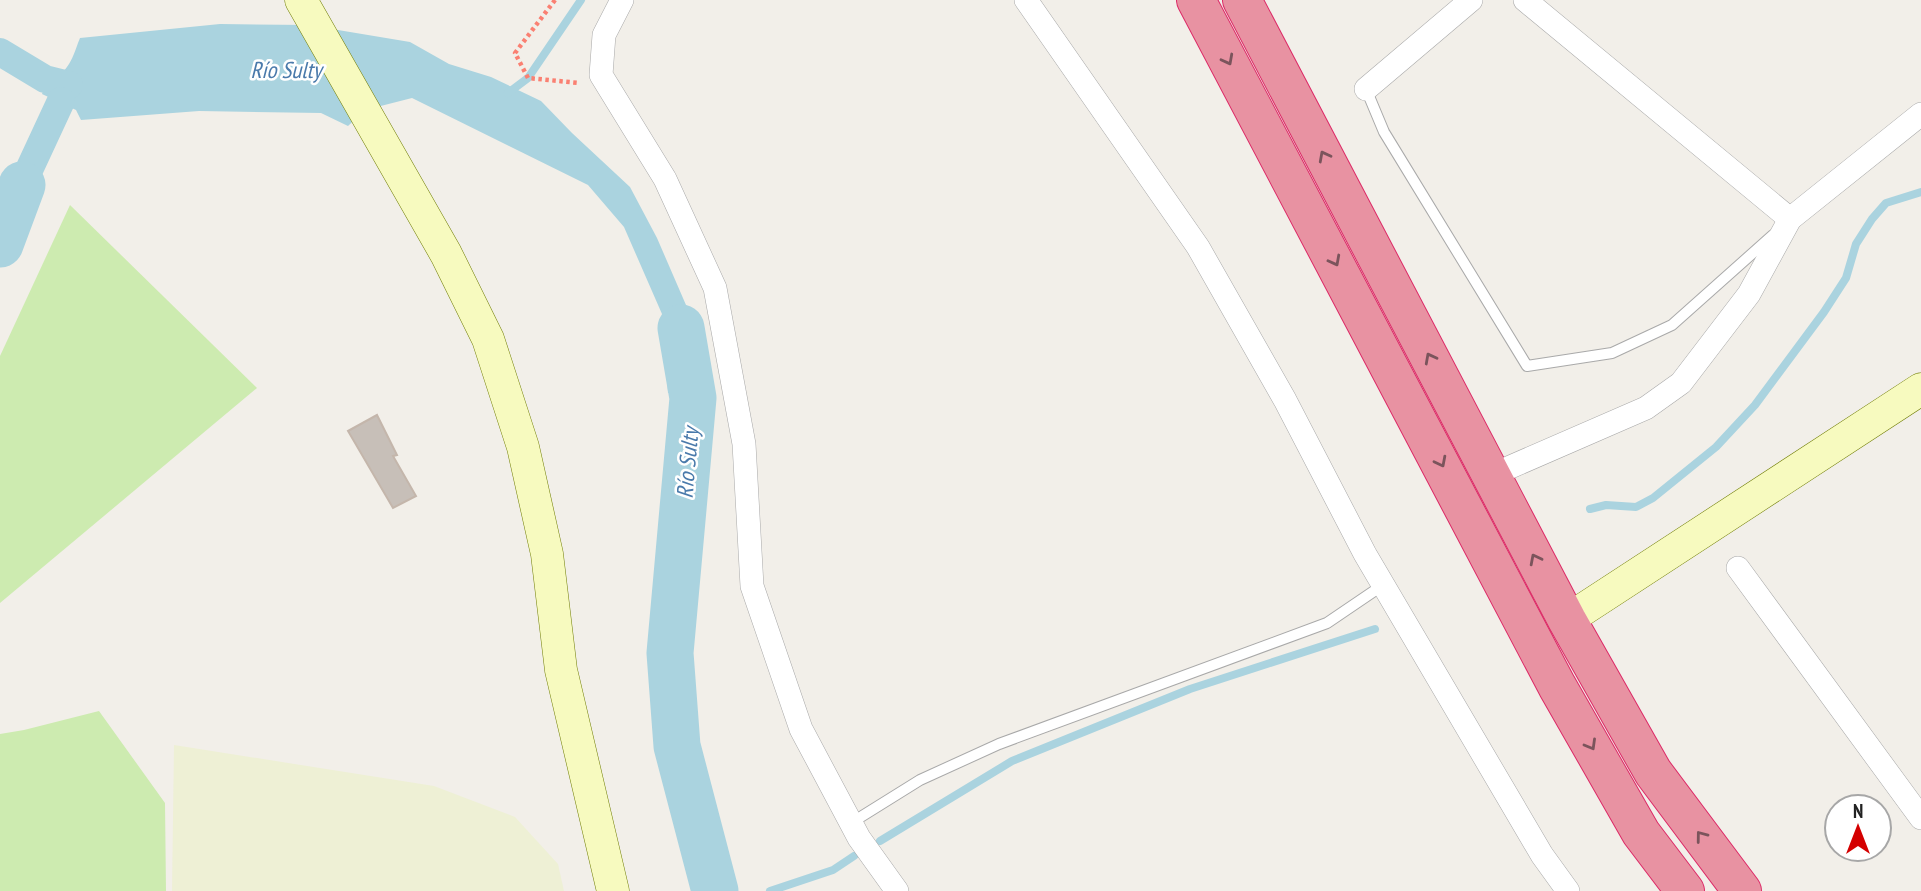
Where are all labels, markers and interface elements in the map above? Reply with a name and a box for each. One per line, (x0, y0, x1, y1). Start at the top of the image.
one-way arrow (1220, 53, 1233, 65)
water label: Río Sulty (251, 55, 325, 84)
one-way arrow (1319, 151, 1332, 164)
one-way arrow (1327, 254, 1340, 266)
one-way arrow (1425, 353, 1438, 365)
water label: Río Sulty (669, 423, 705, 500)
one-way arrow (1433, 455, 1447, 467)
one-way arrow (1530, 554, 1544, 567)
one-way arrow (1583, 738, 1596, 751)
north arrow (1823, 793, 1893, 863)
text: N (1853, 799, 1863, 823)
one-way arrow (1697, 831, 1709, 844)

